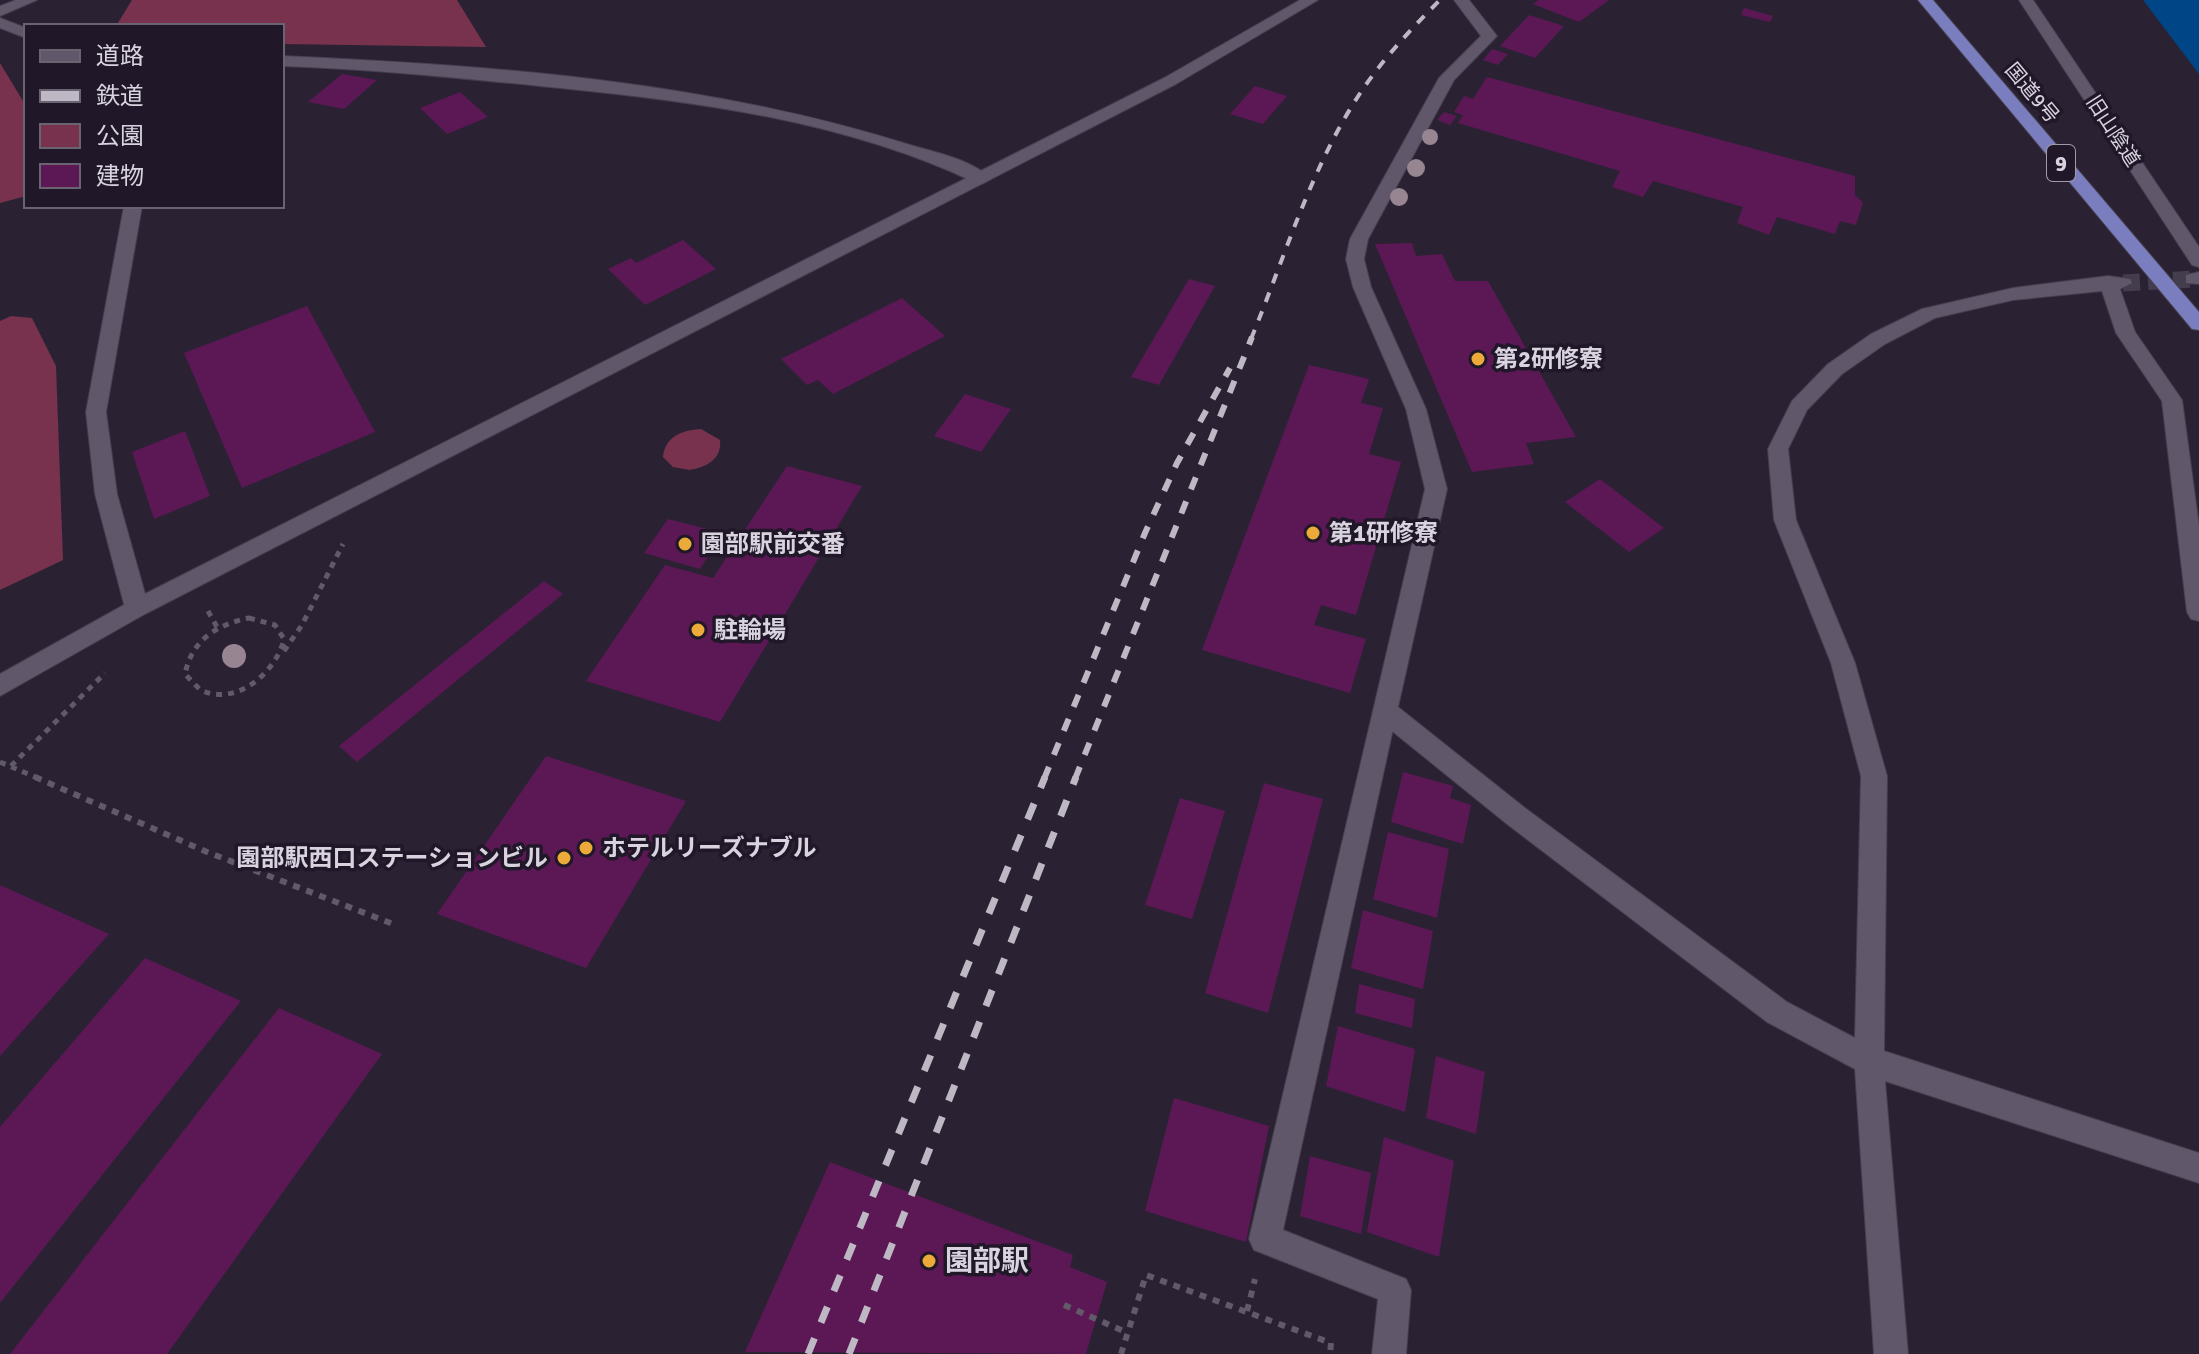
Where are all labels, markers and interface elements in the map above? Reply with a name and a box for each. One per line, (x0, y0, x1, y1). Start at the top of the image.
legend (24, 24, 284, 208)
text: 道路 (96, 41, 144, 71)
street label: 国道9号 (2000, 58, 2064, 128)
text: 鉄道 (96, 81, 144, 111)
street label: 旧山陰道 (2081, 91, 2145, 171)
text: 公園 (96, 121, 144, 151)
road number: 9 (2047, 145, 2075, 181)
text: 建物 (96, 161, 144, 191)
place label: 第2研修寮 (1494, 344, 1603, 374)
marker: 第2研修寮 (1469, 350, 1487, 368)
place label: 第1研修寮 (1329, 518, 1438, 548)
marker: 第1研修寮 (1304, 524, 1322, 542)
place label: 園部駅前交番 (701, 529, 845, 559)
marker: 園部駅前交番 (676, 535, 694, 553)
place label: 駐輪場 (714, 615, 786, 645)
marker: 駐輪場 (689, 621, 707, 639)
place label: ホテルリーズナブル (602, 833, 817, 863)
marker: ホテルリーズナブル (577, 839, 595, 857)
place label: 園部駅西口ステーションビル (236, 843, 548, 873)
marker: 園部駅西口ステーションビル (555, 849, 573, 867)
place label: 園部駅 (945, 1244, 1029, 1278)
marker: 園部駅 (920, 1252, 938, 1270)

